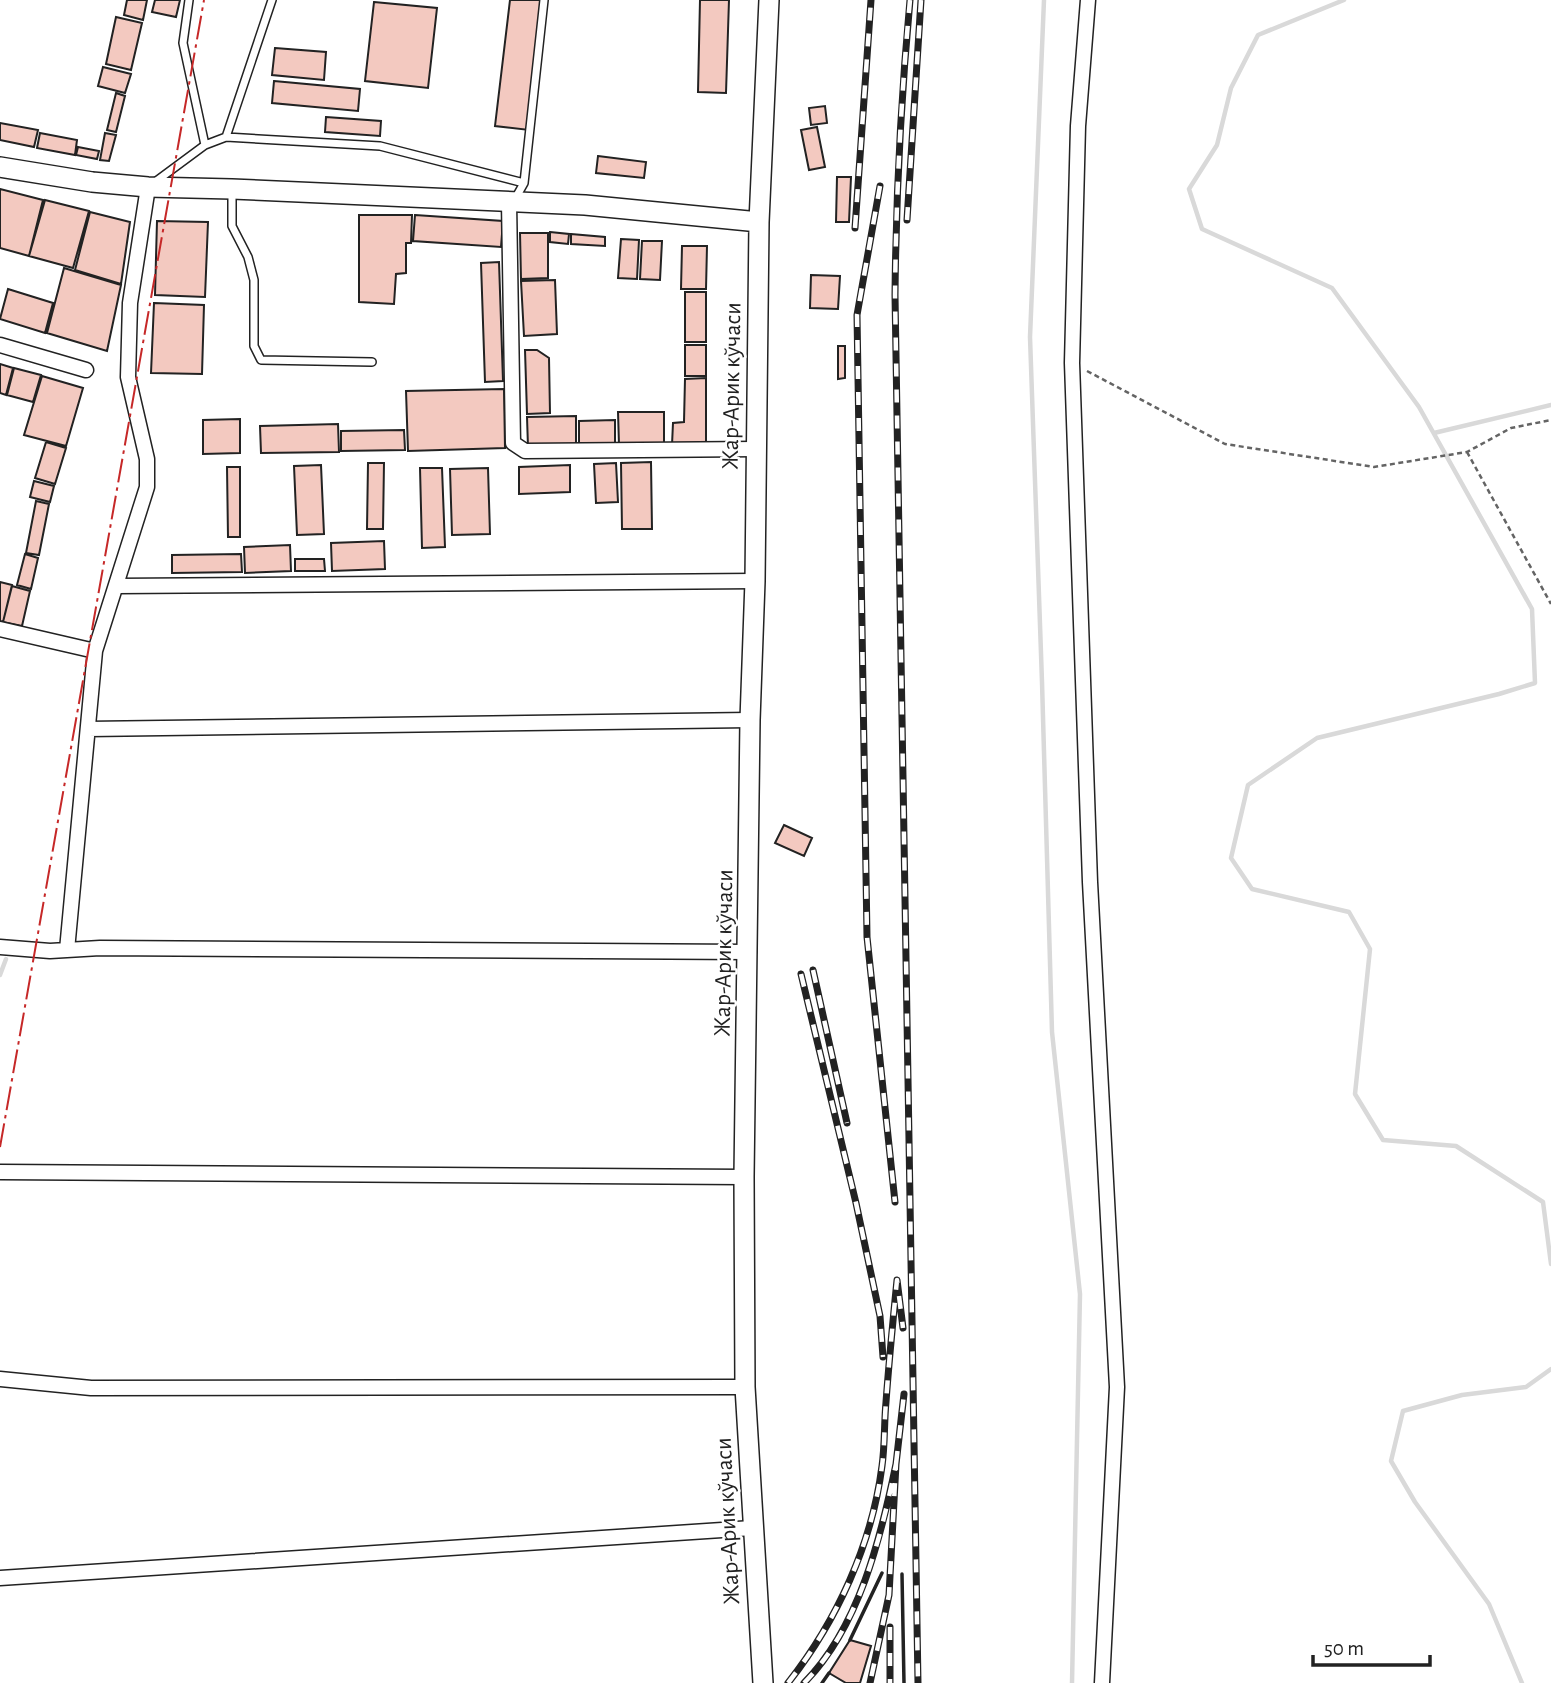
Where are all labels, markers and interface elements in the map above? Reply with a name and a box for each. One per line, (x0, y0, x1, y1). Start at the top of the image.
street label: Жар-Арик кўчаси (719, 302, 745, 470)
street label: Жар-Арик кўчаси (711, 869, 737, 1037)
street label: Жар-Арик кўчаси (712, 1437, 744, 1605)
scale bar (1313, 1624, 1430, 1668)
text: 50 m (1324, 1638, 1364, 1659)

